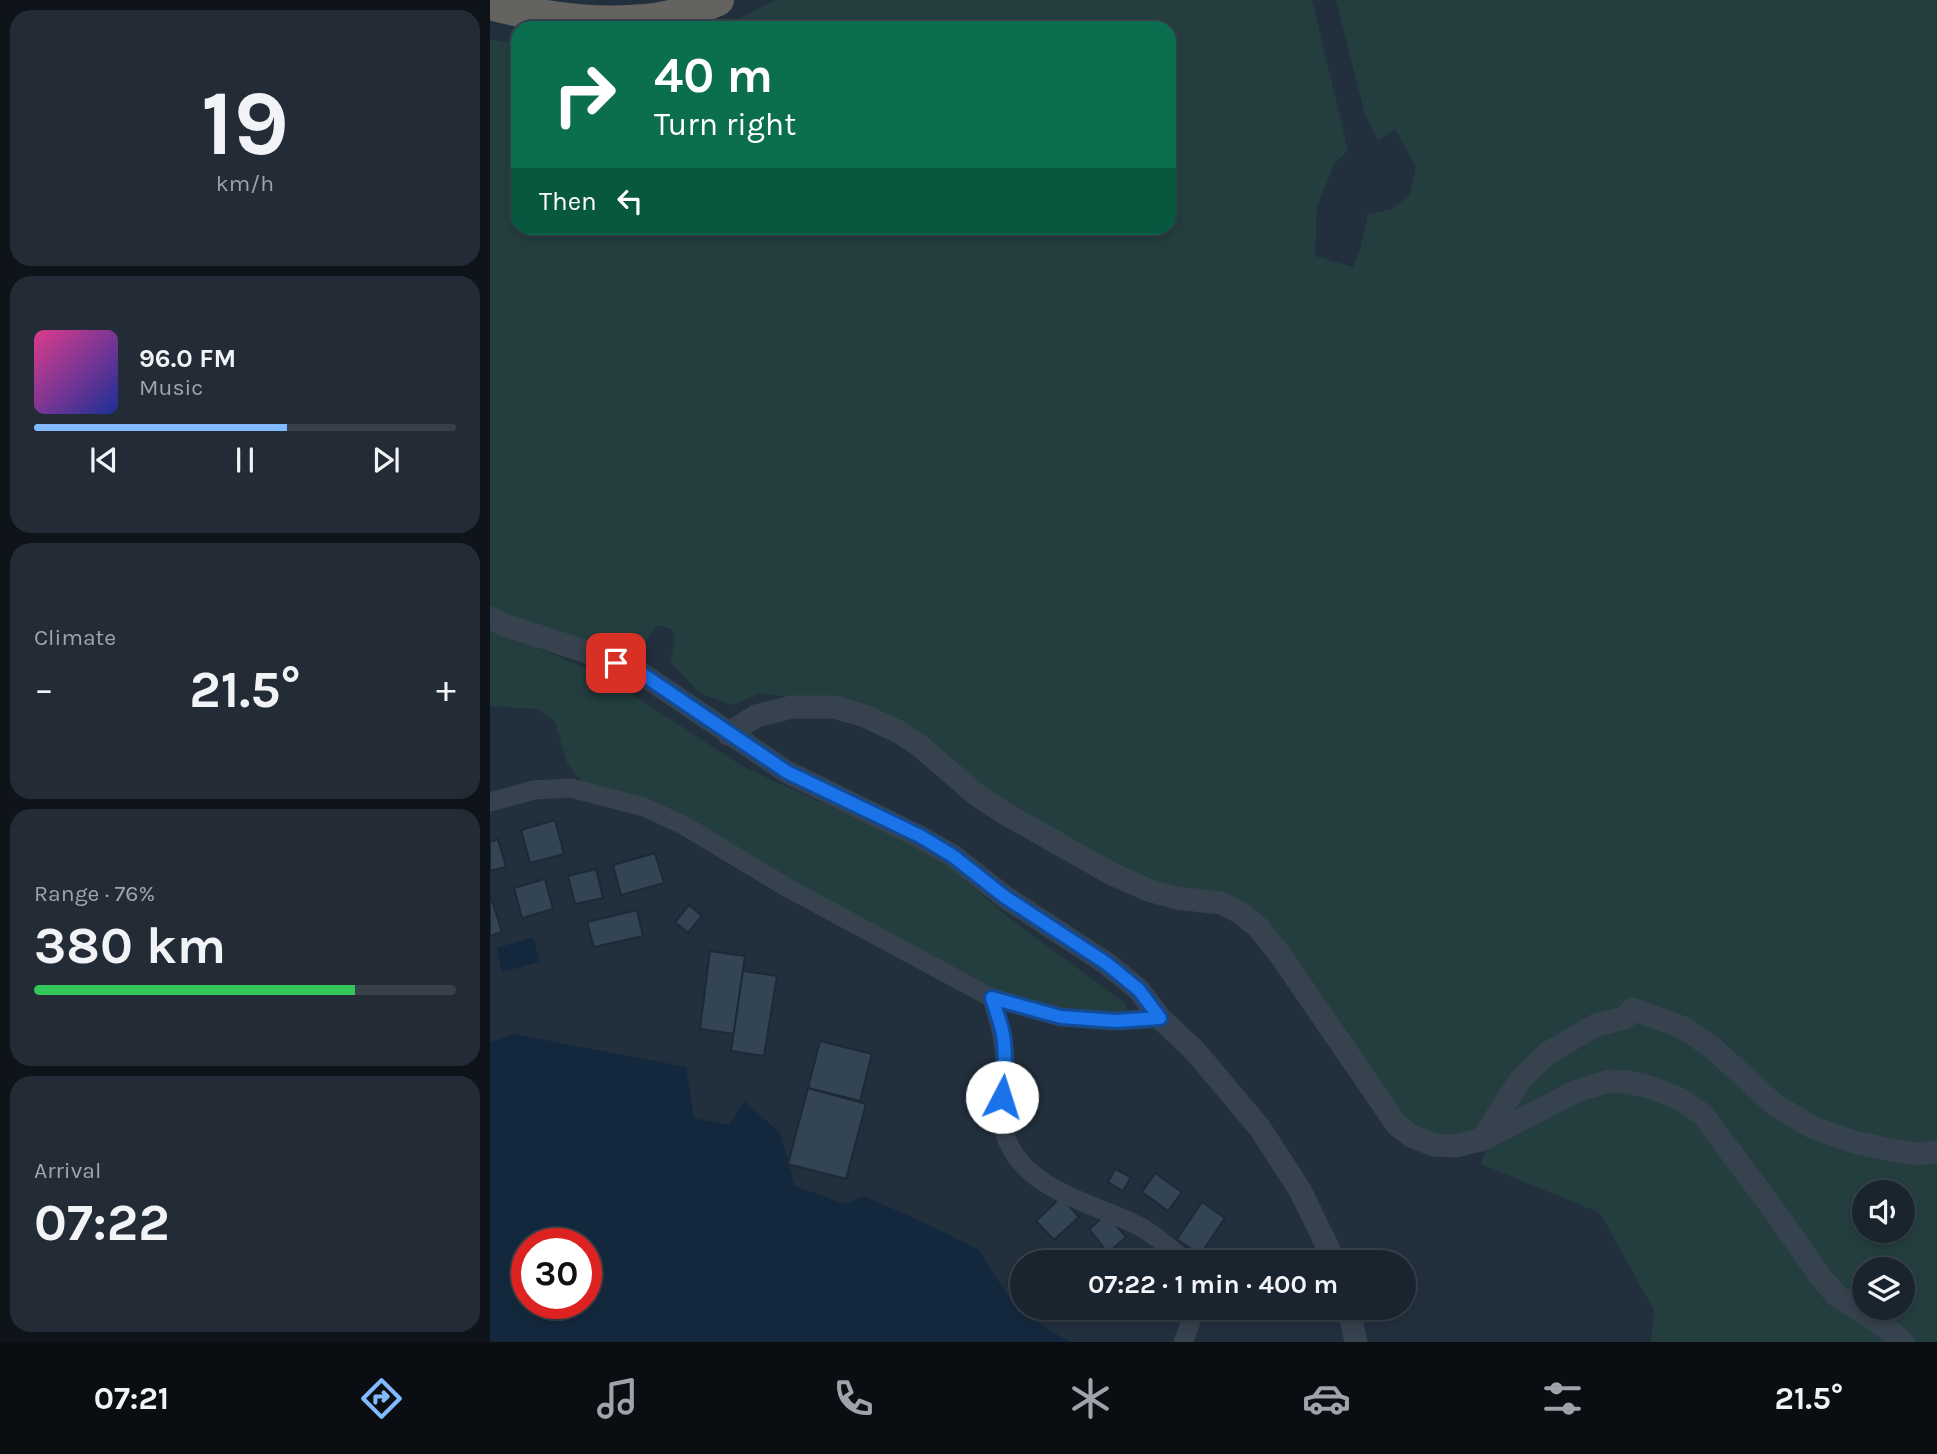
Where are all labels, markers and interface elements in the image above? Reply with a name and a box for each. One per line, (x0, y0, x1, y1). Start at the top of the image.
text: 40 m (654, 47, 773, 104)
icon: right (539, 49, 630, 140)
text: 19 (201, 71, 289, 177)
text: Turn right (654, 106, 796, 143)
text: km/h (216, 170, 274, 197)
icon: left (611, 182, 649, 220)
text: Then (539, 186, 597, 217)
text: 96.0 FM (139, 343, 236, 374)
text: Music (139, 374, 203, 401)
icon: previous (85, 441, 123, 479)
icon: pause (226, 441, 264, 479)
icon: next (367, 441, 405, 479)
text: Climate (34, 624, 116, 651)
pin (586, 633, 646, 693)
icon: arrive (597, 644, 635, 682)
text: 21.5° (189, 659, 301, 720)
text: − (34, 667, 54, 712)
text: + (436, 667, 456, 712)
text: Range · 76% (34, 880, 155, 907)
text: 380 km (34, 915, 226, 976)
position arrow (965, 1060, 1039, 1134)
text: Arrival (34, 1157, 101, 1184)
map controls (1852, 1180, 1915, 1320)
button: sound (1852, 1180, 1915, 1243)
text: 07:22 (34, 1192, 170, 1253)
speed limit sign: 30 (511, 1228, 602, 1319)
button: layers (1852, 1257, 1915, 1320)
text: 07:22 · 1 min · 400 m (1088, 1269, 1338, 1300)
icon: directions (357, 1374, 406, 1423)
icon: music (593, 1374, 642, 1423)
icon: phone (829, 1374, 878, 1423)
icon: climate (1066, 1374, 1115, 1423)
icon: car (1302, 1374, 1351, 1423)
icon: filters (1538, 1374, 1587, 1423)
text: 07:21 (94, 1380, 169, 1417)
text: 21.5° (1775, 1380, 1843, 1417)

